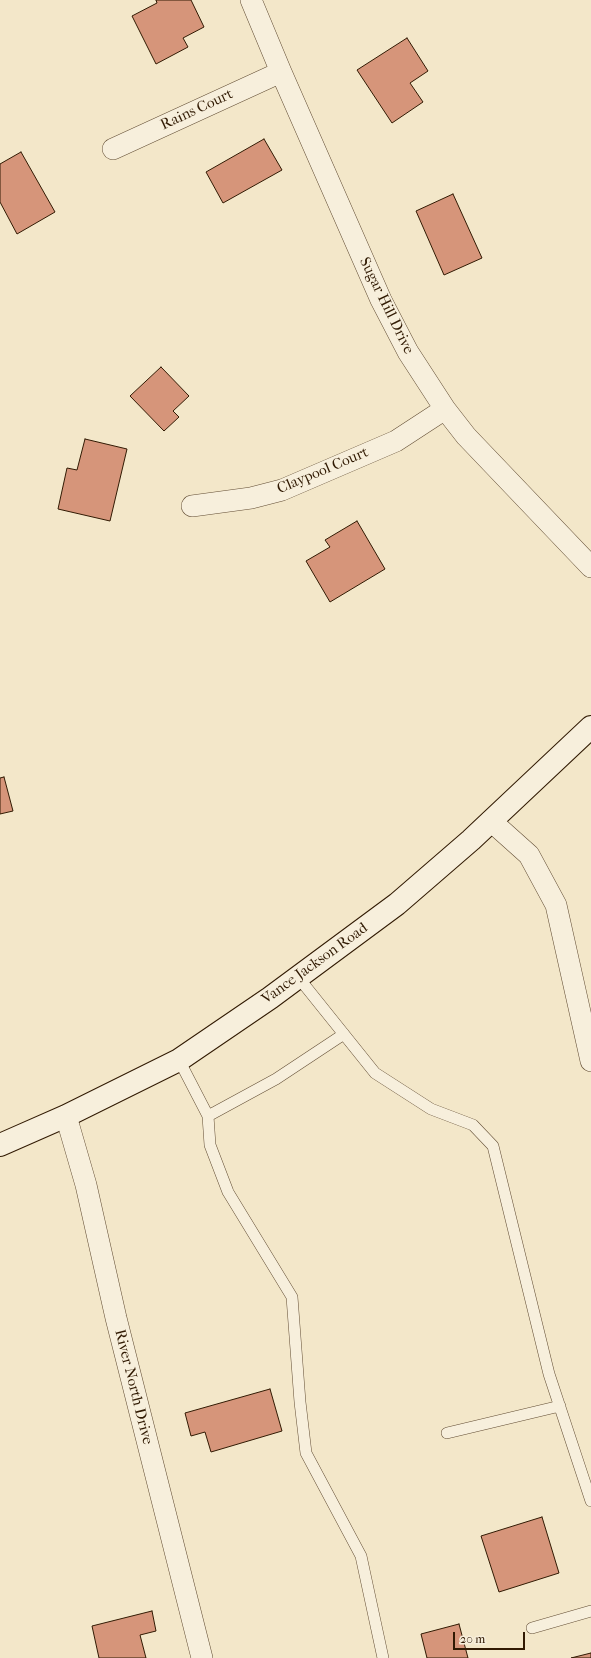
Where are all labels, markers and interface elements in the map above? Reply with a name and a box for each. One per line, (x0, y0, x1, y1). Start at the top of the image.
street label: Rains Court (158, 85, 236, 135)
street label: Sugar Hill Drive (355, 255, 417, 357)
street label: Claypool Court (275, 444, 371, 498)
street label: Vance Jackson Road (259, 920, 371, 1008)
street label: River North Drive (110, 1328, 156, 1446)
scale bar (455, 1624, 527, 1650)
text: 20 m (460, 1632, 485, 1646)

